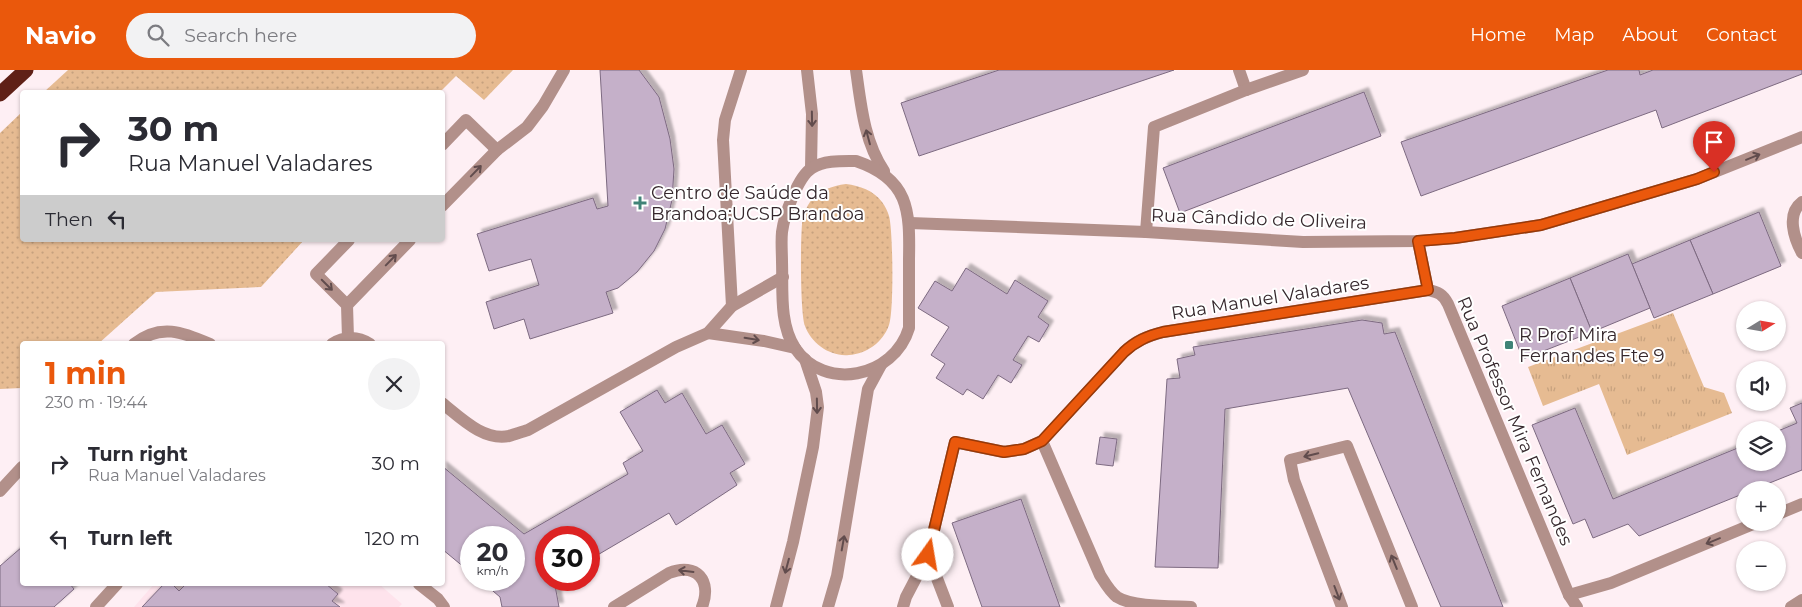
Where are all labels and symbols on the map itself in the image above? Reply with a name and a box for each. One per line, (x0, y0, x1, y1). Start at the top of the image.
one-way arrow (807, 110, 816, 126)
pin (1693, 121, 1735, 172)
one-way arrow (862, 129, 872, 145)
one-way arrow (1745, 151, 1760, 161)
one-way arrow (470, 165, 482, 178)
place label: Centro de Saúde da Brandoa;UCSP Brandoa (651, 182, 864, 225)
marker: Centro de Saúde da Brandoa;UCSP Brandoa (633, 196, 647, 210)
street label: Rua Cândido de Oliveira (1151, 204, 1367, 234)
one-way arrow (385, 253, 397, 266)
street label: Rua Manuel Valadares (1169, 271, 1371, 325)
one-way arrow (321, 279, 334, 291)
street label: Rua Professor Mira Fernandes (1452, 293, 1578, 549)
north arrow (1736, 301, 1786, 351)
place label: R Prof Mira Fernandes Fte 9 (1519, 324, 1665, 367)
one-way arrow (744, 335, 760, 345)
marker: R Prof Mira Fernandes Fte 9 (1503, 339, 1515, 351)
one-way arrow (812, 398, 822, 414)
one-way arrow (1303, 451, 1319, 460)
speed limit sign: 30 (535, 526, 600, 591)
position arrow (901, 528, 953, 580)
one-way arrow (838, 535, 848, 551)
one-way arrow (1706, 537, 1721, 546)
one-way arrow (1388, 555, 1398, 570)
one-way arrow (782, 557, 791, 573)
one-way arrow (678, 566, 694, 575)
one-way arrow (1333, 585, 1342, 600)

